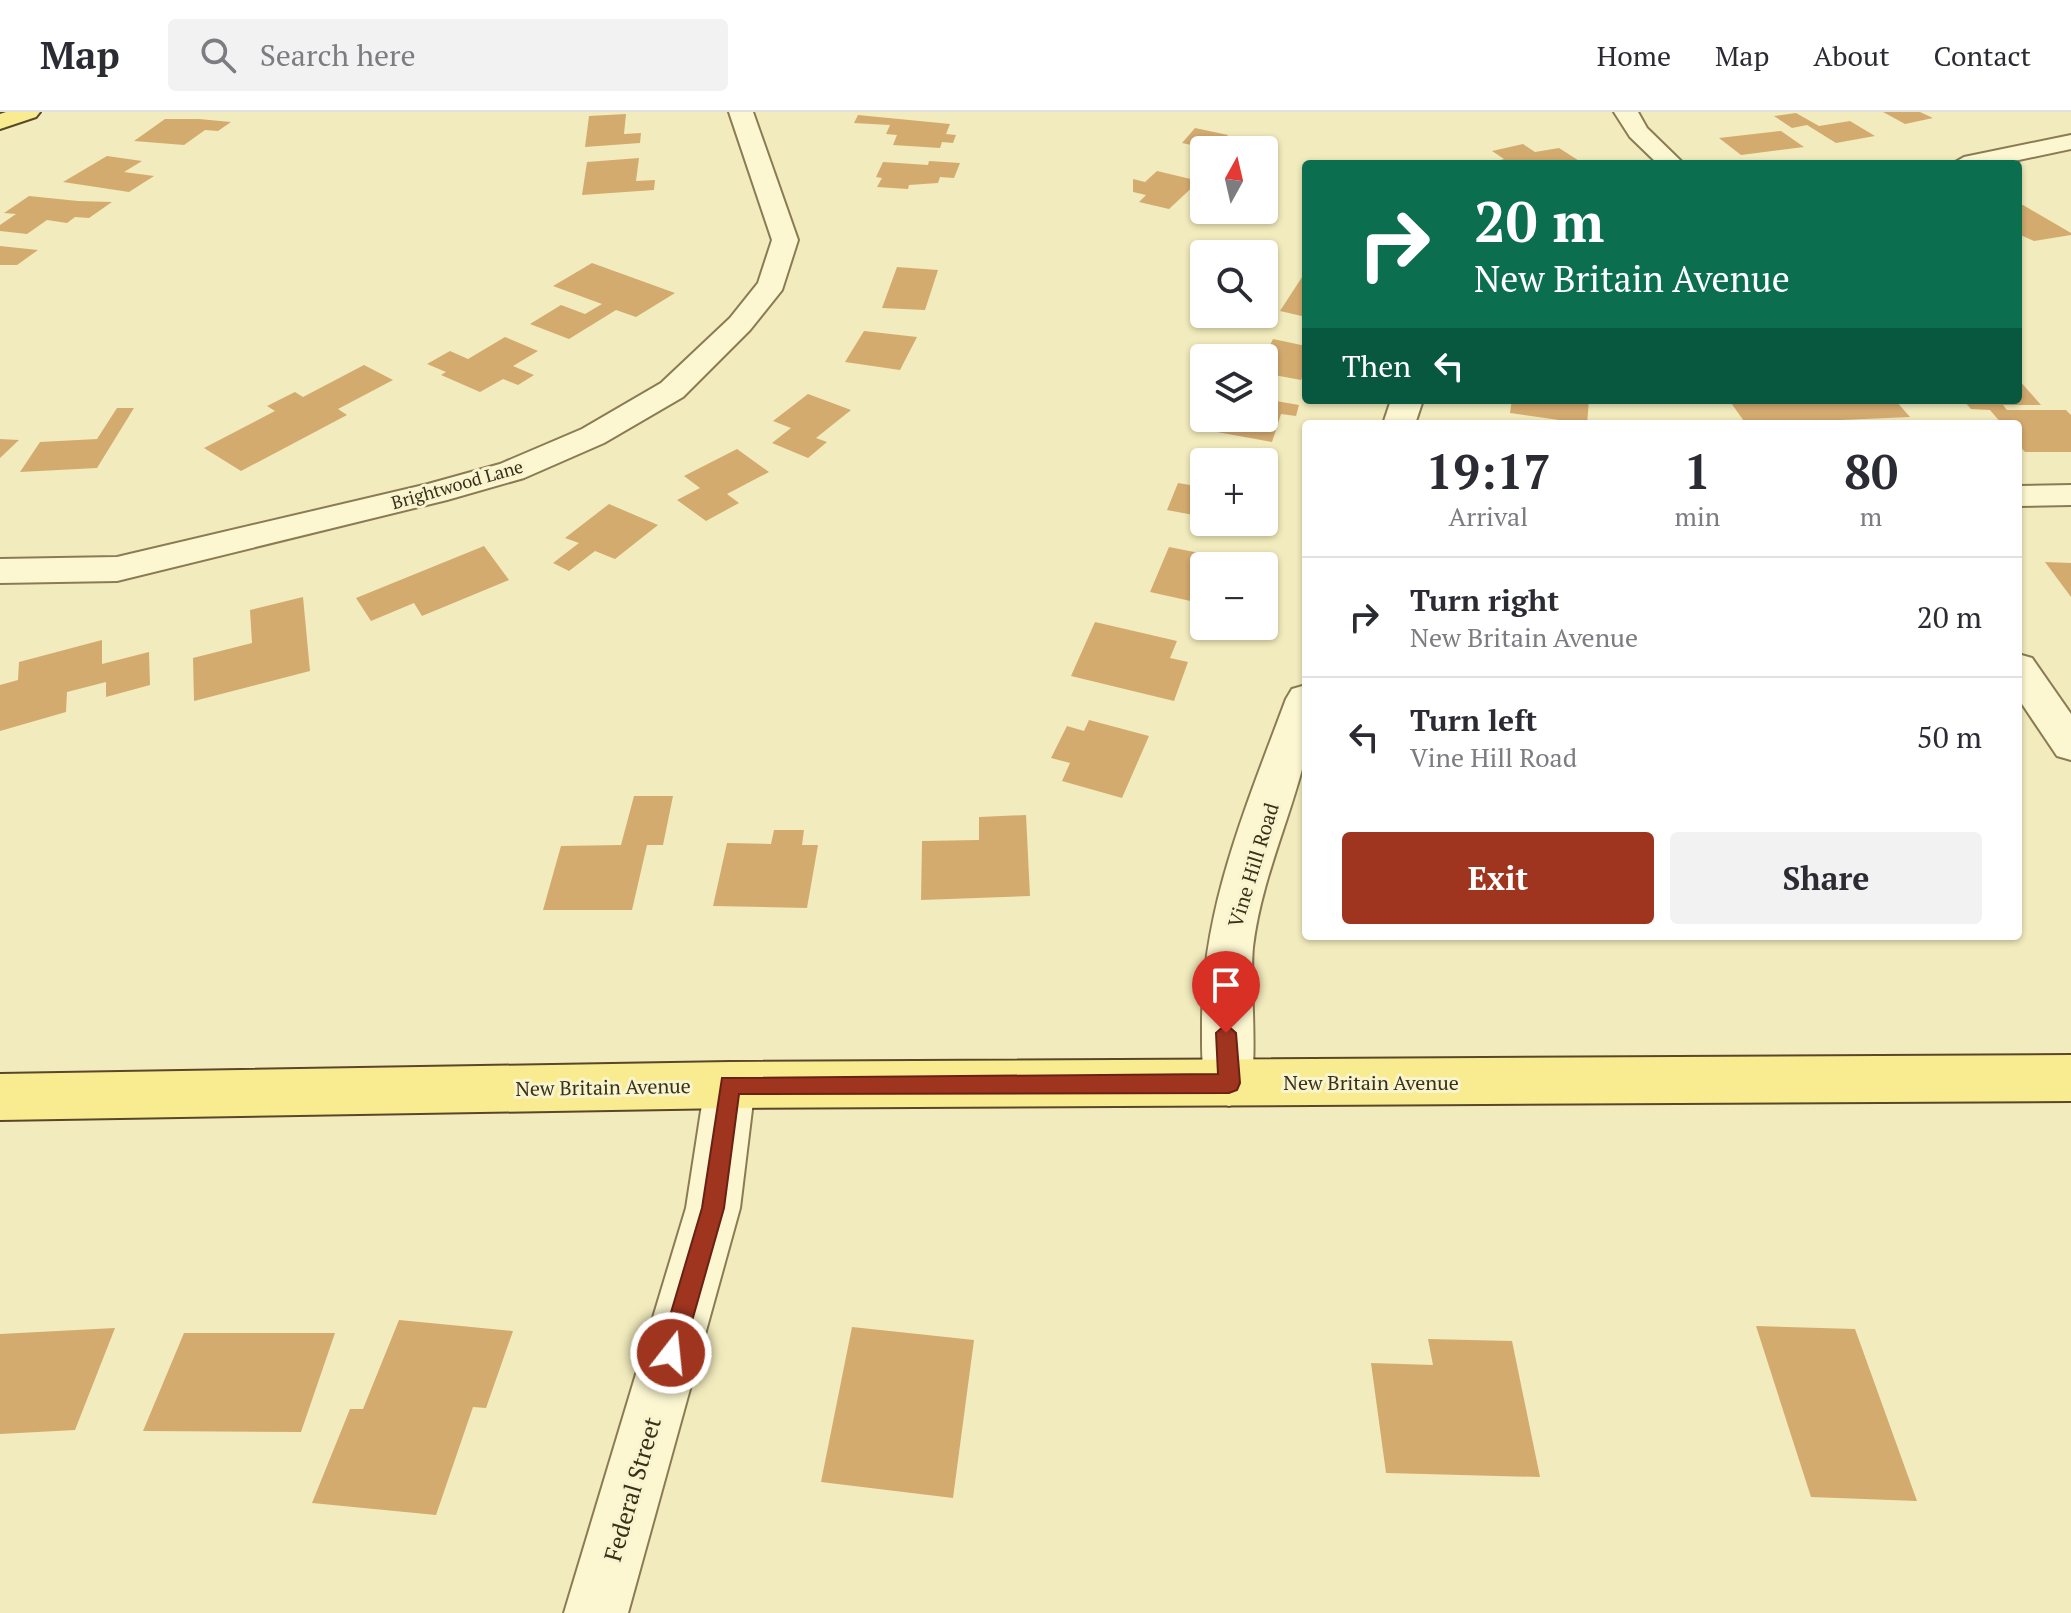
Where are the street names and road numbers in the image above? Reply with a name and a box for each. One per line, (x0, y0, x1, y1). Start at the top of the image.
street label: Brightwood Lane (388, 454, 526, 514)
street label: Vine Hill Road (1221, 800, 1285, 930)
street label: New Britain Avenue (1283, 1069, 1459, 1096)
street label: New Britain Avenue (515, 1072, 691, 1102)
street label: Federal Street (596, 1413, 668, 1565)

